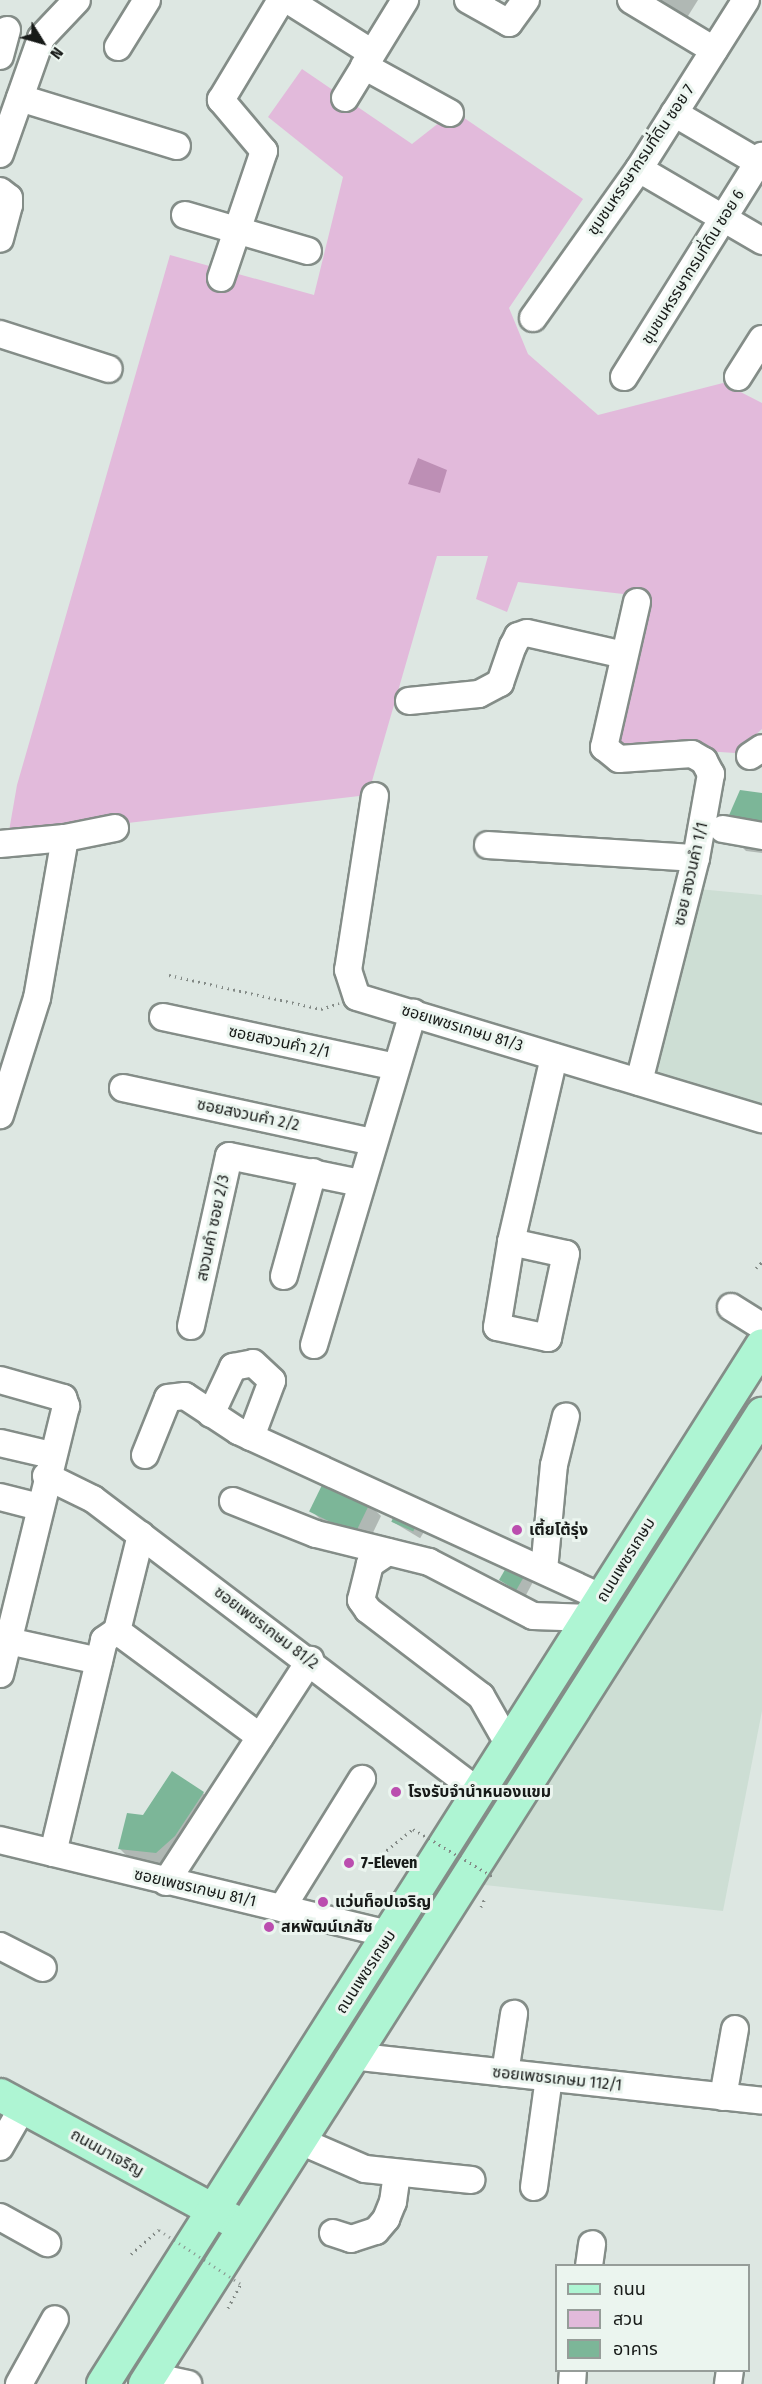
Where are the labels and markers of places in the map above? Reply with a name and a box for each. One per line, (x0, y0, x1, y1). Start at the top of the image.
place label: เตี้ยโต้รุ่ง (529, 1520, 588, 1540)
marker: เตี้ยโต้รุ่ง (510, 1523, 524, 1537)
place label: โรงรับจำนำหนองแขม (408, 1782, 551, 1802)
marker: โรงรับจำนำหนองแขม (389, 1785, 403, 1799)
place label: 7-Eleven (361, 1853, 417, 1873)
marker: 7-Eleven (342, 1856, 356, 1870)
place label: แว่นท็อปเจริญ (335, 1892, 431, 1912)
marker: แว่นท็อปเจริญ (316, 1895, 330, 1909)
place label: สหพัฒน์เภสัช (281, 1917, 372, 1937)
marker: สหพัฒน์เภสัช (262, 1920, 276, 1934)

